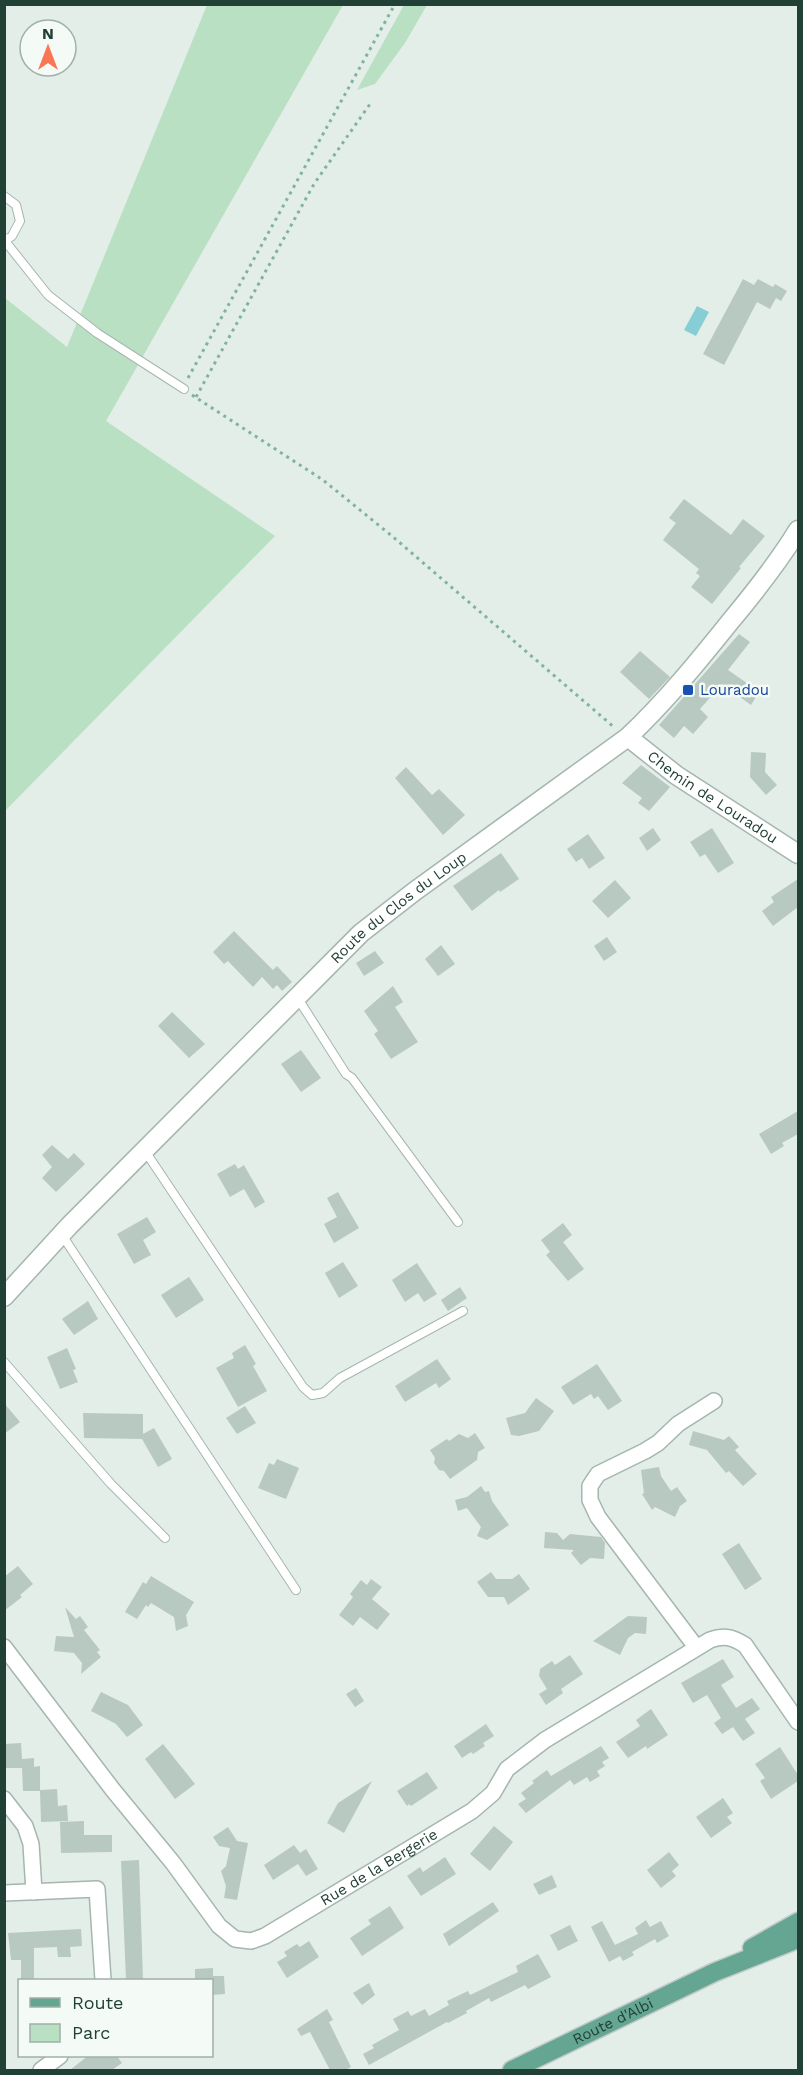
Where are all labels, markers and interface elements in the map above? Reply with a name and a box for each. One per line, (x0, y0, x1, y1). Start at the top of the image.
north arrow (18, 18, 78, 78)
text: N (42, 24, 54, 43)
place label: Louradou (700, 681, 769, 699)
marker: Louradou (681, 683, 695, 697)
street label: Chemin de Louradou (644, 747, 781, 847)
street label: Route du Clos du Loup (327, 848, 470, 967)
street label: Rue de la Bergerie (317, 1825, 441, 1909)
legend (18, 1979, 213, 2057)
text: Route (72, 1992, 124, 2013)
street label: Route d'Albi (570, 1994, 656, 2048)
text: Parc (72, 2022, 110, 2043)

